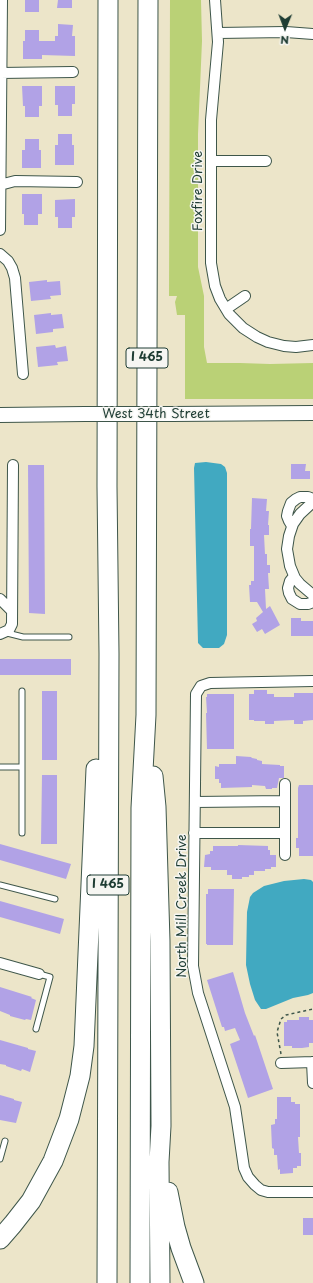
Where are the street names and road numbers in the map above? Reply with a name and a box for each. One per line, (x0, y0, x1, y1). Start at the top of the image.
street label: Foxfire Drive (190, 151, 206, 231)
road number: I 465 (126, 348, 168, 368)
street label: West 34th Street (102, 406, 210, 422)
street label: North Mill Creek Drive (174, 834, 190, 978)
road number: I 465 (87, 875, 129, 895)

